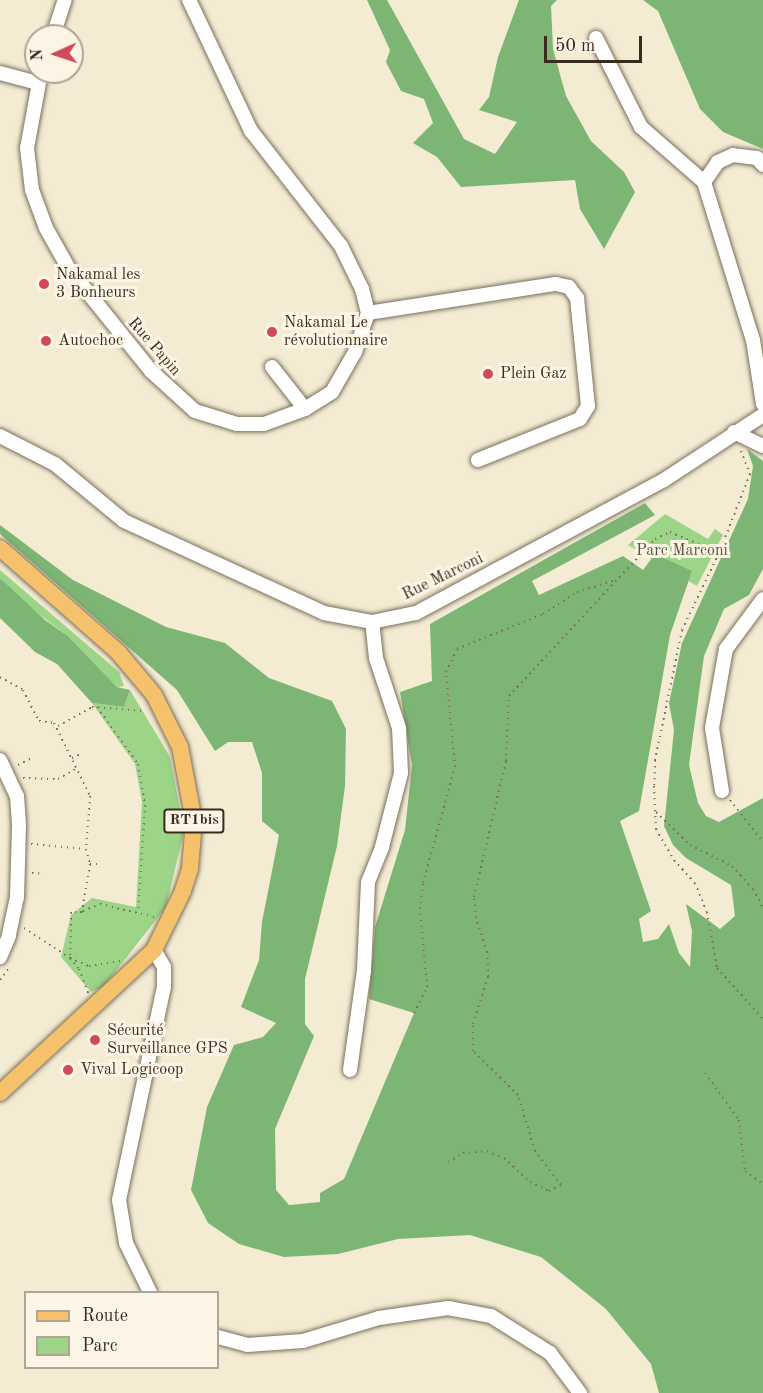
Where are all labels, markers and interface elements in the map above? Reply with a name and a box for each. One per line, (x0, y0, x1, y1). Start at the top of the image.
north arrow (24, 24, 84, 84)
scale bar (547, 24, 644, 62)
text: 50 m (555, 37, 595, 55)
text: N (30, 48, 46, 61)
place label: Nakamal les 3 Bonheurs (56, 265, 140, 303)
marker: Nakamal les 3 Bonheurs (37, 277, 51, 291)
place label: Nakamal Le révolutionnaire (284, 313, 388, 351)
street label: Rue Papin (123, 314, 185, 380)
marker: Nakamal Le révolutionnaire (265, 325, 279, 339)
place label: Autochoc (58, 331, 123, 351)
marker: Autochoc (39, 334, 53, 348)
place label: Plein Gaz (500, 364, 566, 384)
marker: Plein Gaz (481, 367, 495, 381)
park label: Parc Marconi (636, 541, 728, 561)
street label: Rue Marconi (399, 549, 487, 605)
road number: RT1bis (162, 809, 226, 833)
place label: Sécurité Surveillance GPS (107, 1021, 228, 1059)
marker: Sécurité Surveillance GPS (88, 1033, 102, 1047)
place label: Vival Logicoop (80, 1060, 183, 1080)
marker: Vival Logicoop (61, 1063, 75, 1077)
legend (24, 1291, 219, 1369)
text: Route (82, 1307, 128, 1325)
text: Parc (82, 1337, 118, 1355)

